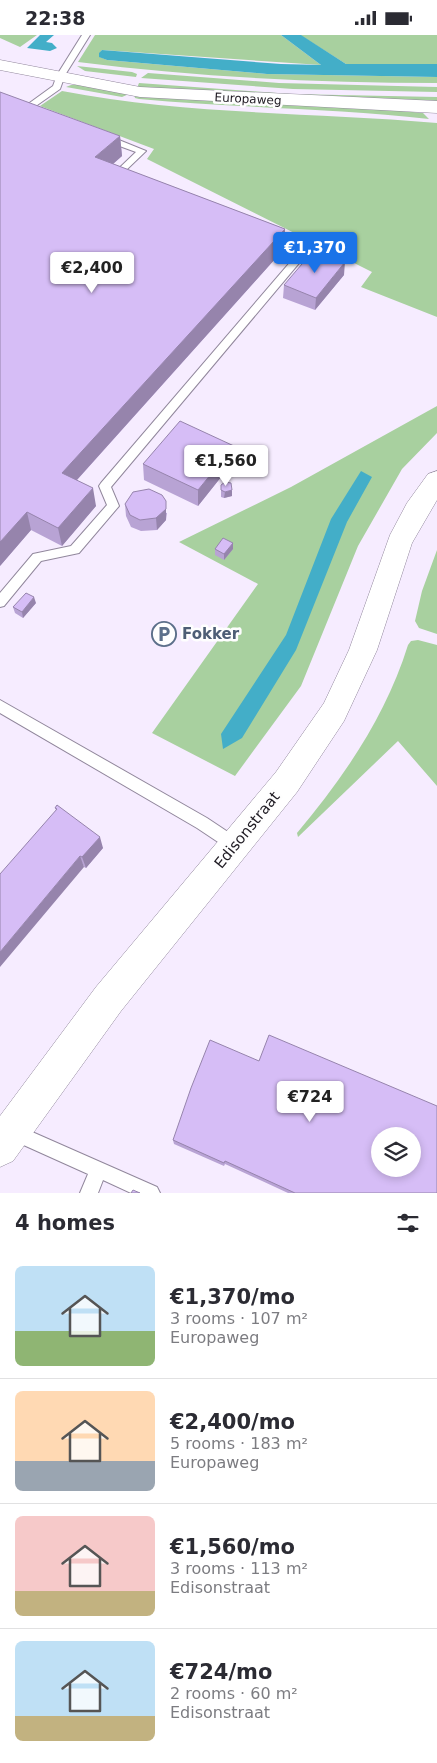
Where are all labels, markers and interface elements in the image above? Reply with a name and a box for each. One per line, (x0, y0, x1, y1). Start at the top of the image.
text: 22:38 (25, 7, 85, 29)
street label: Europaweg (214, 90, 282, 108)
pin: €1,370 (274, 231, 356, 274)
text: €1,370 (284, 238, 346, 257)
pin: €2,400 (51, 251, 133, 294)
text: €2,400 (61, 258, 123, 277)
pin: €1,560 (185, 445, 267, 487)
text: €1,560 (195, 451, 257, 470)
parking icon: Fokker (151, 621, 177, 647)
place label: Fokker (182, 625, 240, 643)
street label: Edisonstraat (210, 788, 284, 872)
pin: €724 (280, 1081, 340, 1123)
text: €724 (288, 1087, 332, 1106)
map controls (371, 1127, 421, 1177)
button: layers (371, 1127, 421, 1177)
icon: filters (394, 1209, 422, 1237)
text: 4 homes (15, 1211, 115, 1235)
text: €1,370/mo (170, 1285, 295, 1309)
icon: home (55, 1286, 115, 1346)
text: 3 rooms · 107 m² (170, 1309, 308, 1328)
text: Europaweg (170, 1328, 259, 1347)
text: €2,400/mo (170, 1410, 295, 1434)
icon: home (55, 1411, 115, 1471)
text: 5 rooms · 183 m² (170, 1434, 308, 1453)
text: Europaweg (170, 1453, 259, 1472)
text: €1,560/mo (170, 1535, 295, 1559)
icon: home (55, 1536, 115, 1596)
text: 3 rooms · 113 m² (170, 1559, 308, 1578)
text: Edisonstraat (170, 1578, 270, 1597)
text: €724/mo (170, 1660, 272, 1684)
icon: home (55, 1661, 115, 1721)
text: 2 rooms · 60 m² (170, 1684, 298, 1703)
text: Edisonstraat (170, 1703, 270, 1722)

